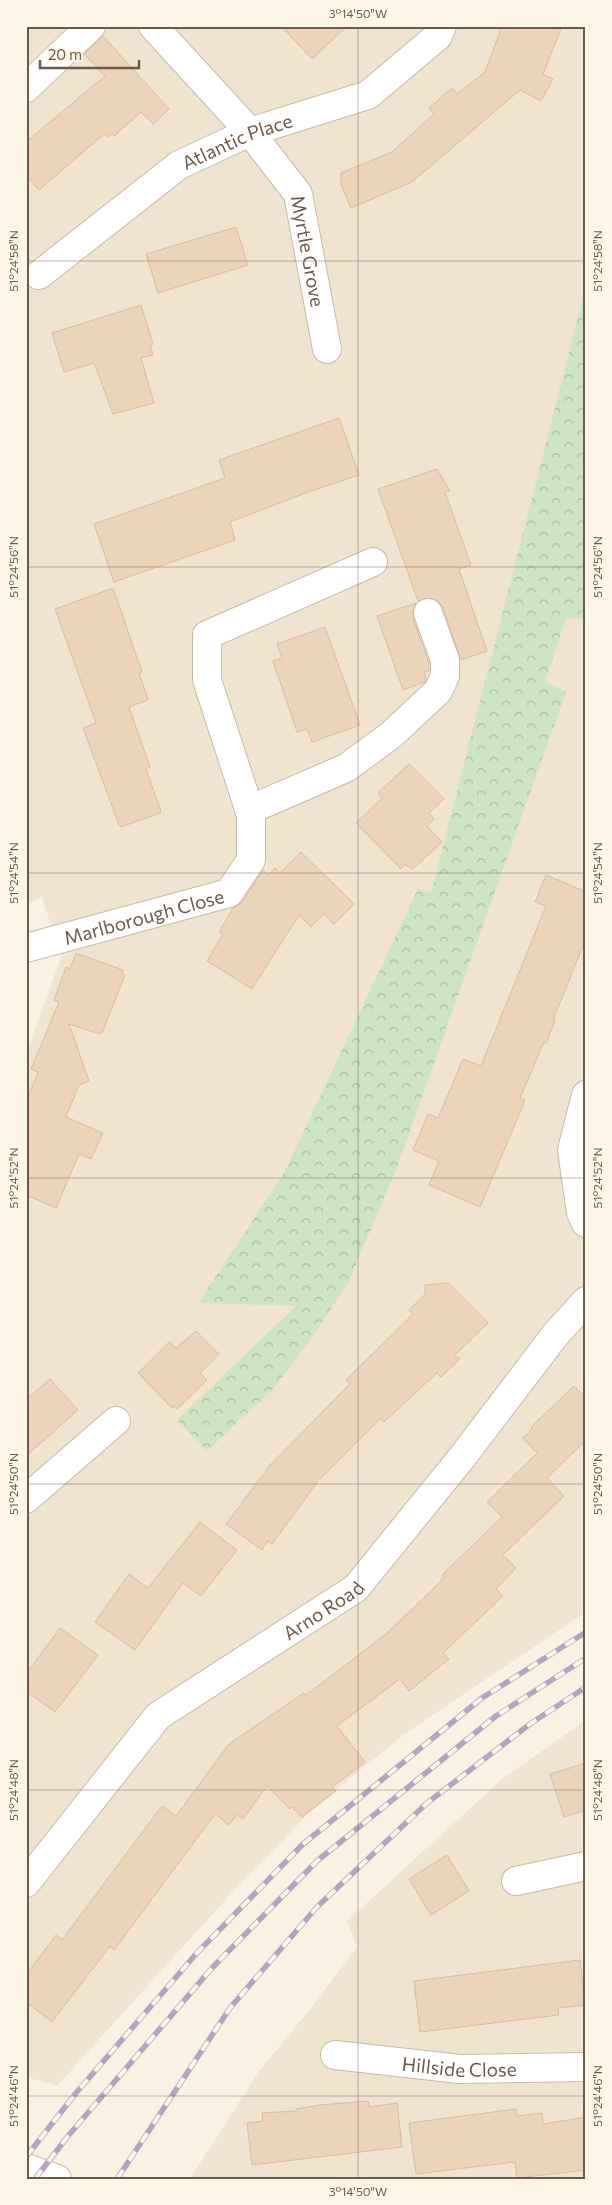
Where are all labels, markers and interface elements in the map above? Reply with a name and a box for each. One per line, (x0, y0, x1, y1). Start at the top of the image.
text: 3°14'50"W (329, 6, 387, 20)
scale bar (40, 38, 139, 70)
text: 20 m (48, 45, 82, 63)
street label: Atlantic Place (178, 108, 295, 174)
street label: Myrtle Grove (287, 193, 330, 309)
text: 51°24'58"N (6, 230, 20, 292)
text: 51°24'58"N (590, 230, 604, 292)
text: 51°24'56"N (6, 536, 20, 598)
text: 51°24'56"N (590, 536, 604, 598)
text: 51°24'54"N (6, 842, 20, 904)
text: 51°24'54"N (590, 842, 604, 904)
street label: Marlborough Close (61, 883, 226, 949)
text: 51°24'52"N (6, 1148, 20, 1208)
text: 51°24'52"N (590, 1148, 604, 1208)
text: 51°24'50"N (6, 1453, 20, 1515)
text: 51°24'50"N (590, 1453, 604, 1515)
street label: Arno Road (278, 1576, 369, 1644)
text: 51°24'48"N (6, 1759, 20, 1821)
text: 51°24'48"N (590, 1759, 604, 1821)
street label: Hillside Close (401, 2051, 517, 2081)
text: 51°24'46"N (6, 2065, 20, 2127)
text: 51°24'46"N (590, 2065, 604, 2127)
text: 3°14'50"W (329, 2184, 387, 2198)

